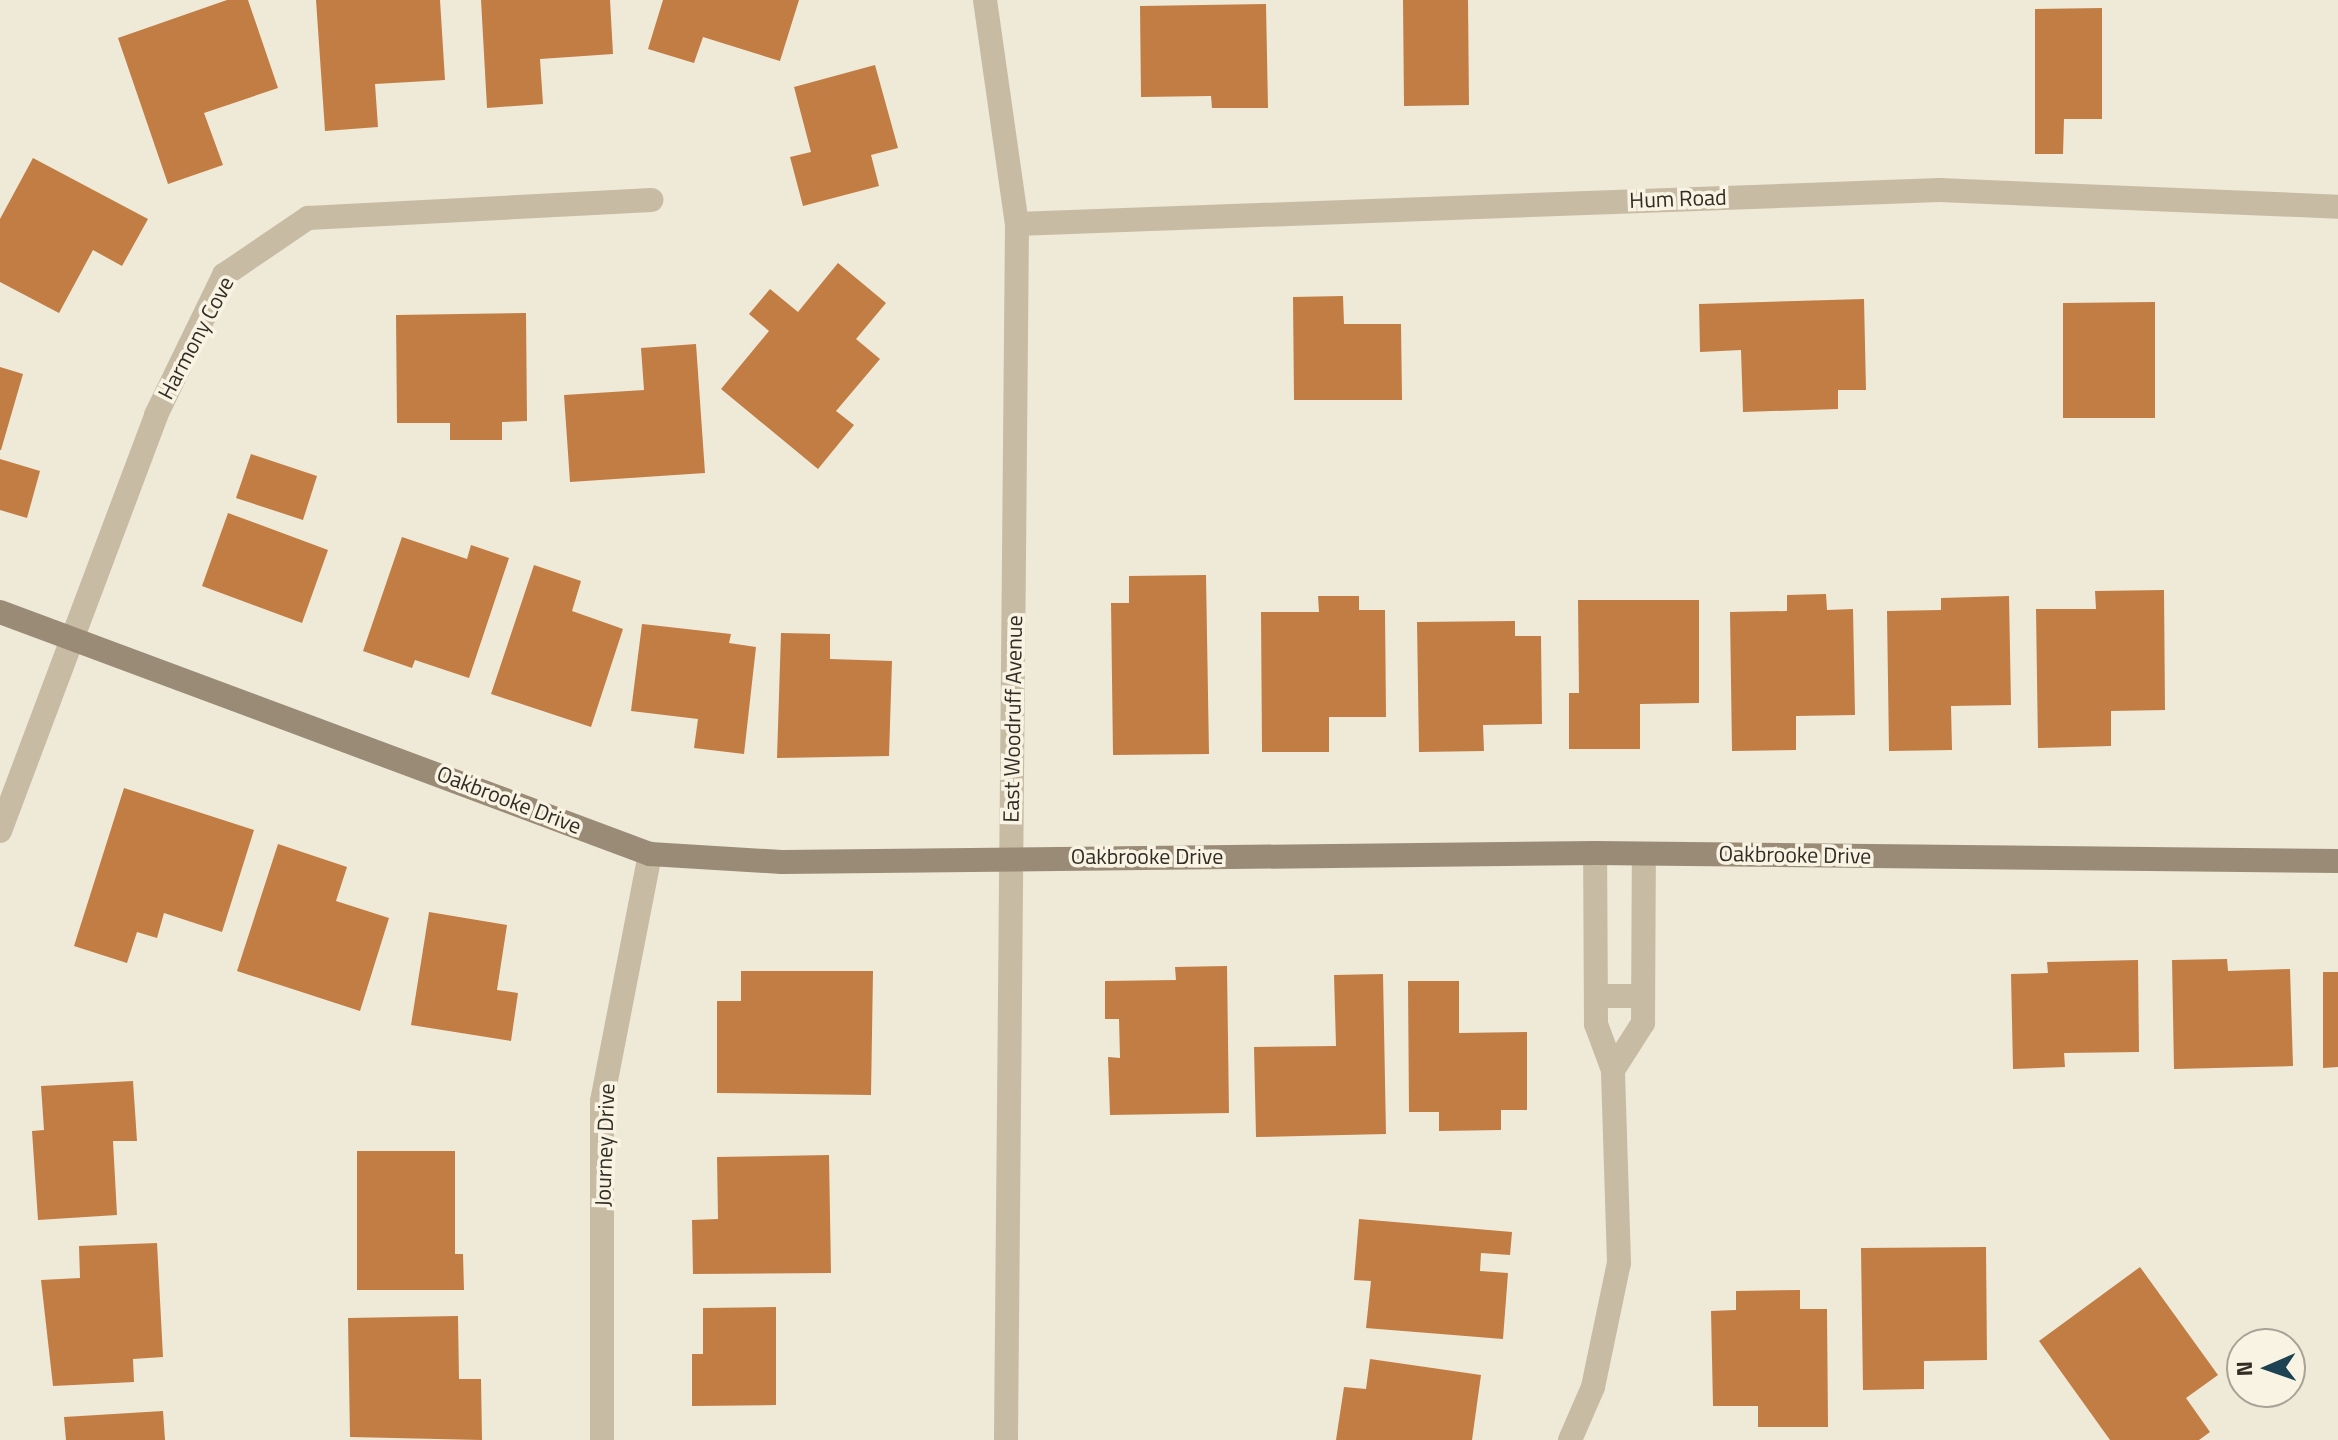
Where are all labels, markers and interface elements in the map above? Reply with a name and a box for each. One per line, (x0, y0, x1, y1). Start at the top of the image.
street label: Hum Road (1629, 184, 1727, 214)
street label: Harmony Cove (153, 272, 239, 404)
street label: East Woodruff Avenue (998, 615, 1028, 823)
street label: Oakbrooke Drive (433, 760, 585, 840)
street label: Oakbrooke Drive (1718, 840, 1872, 870)
street label: Oakbrooke Drive (1071, 844, 1223, 870)
street label: Journey Drive (590, 1083, 620, 1207)
north arrow (2226, 1328, 2306, 1408)
text: N (2227, 1361, 2261, 1377)

